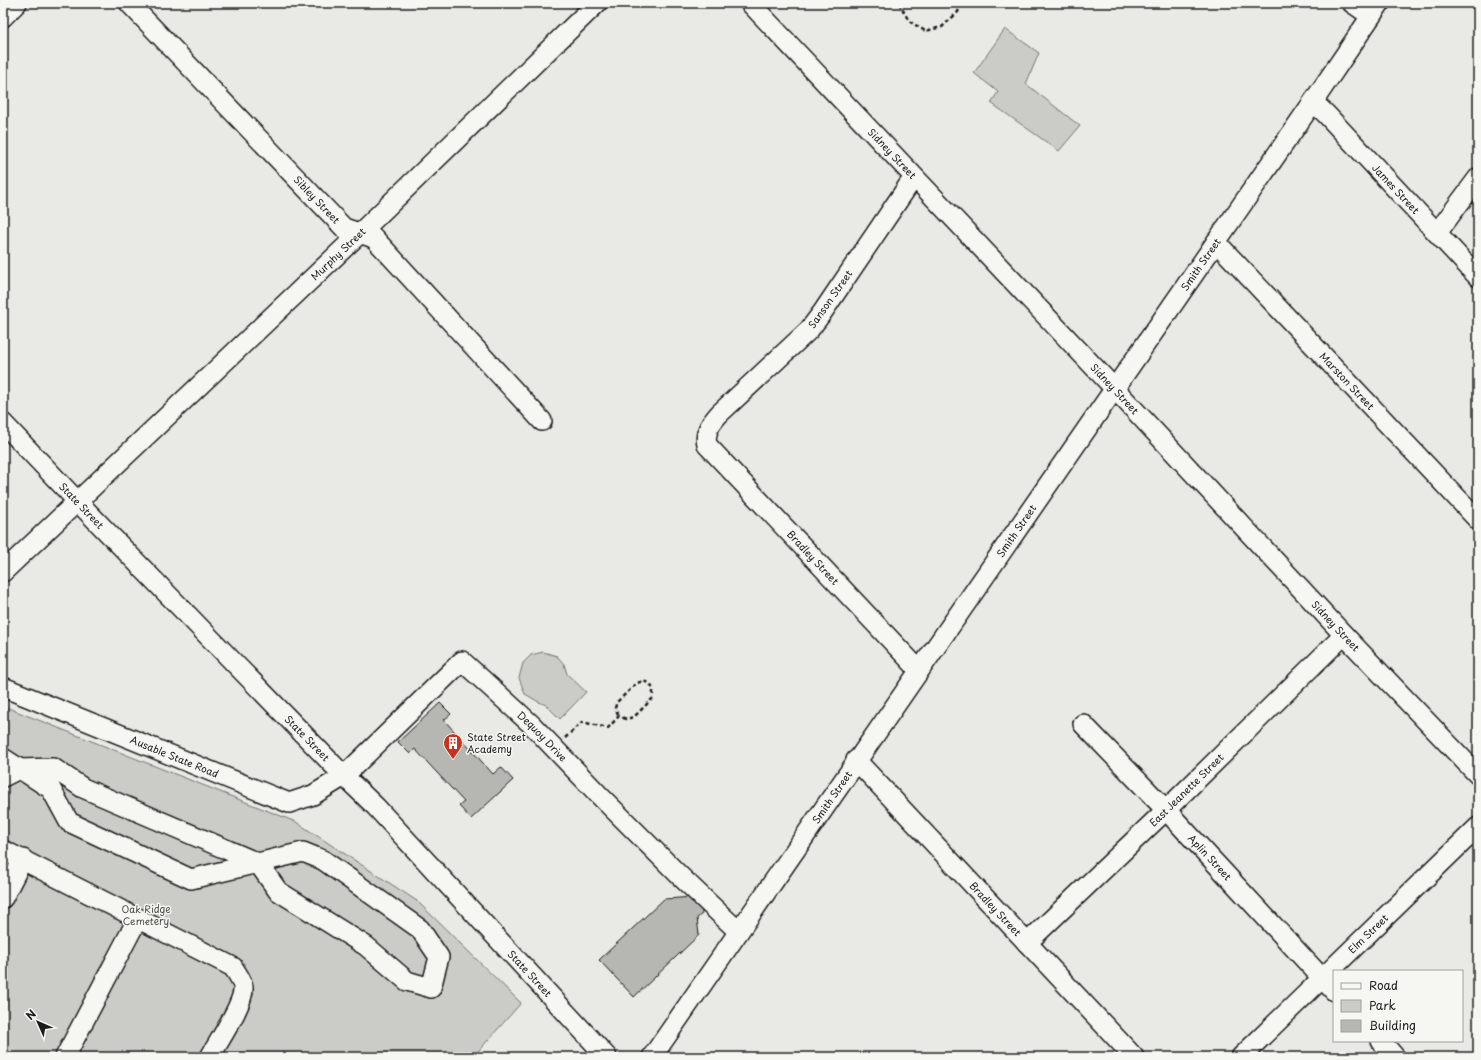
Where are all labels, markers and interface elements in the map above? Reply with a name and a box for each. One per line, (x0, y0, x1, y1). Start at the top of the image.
street label: Sidney Street (865, 124, 920, 182)
street label: James Street (1369, 160, 1423, 217)
street label: Sibley Street (291, 172, 344, 227)
street label: Murphy Street (307, 224, 368, 283)
street label: Smith Street (1177, 235, 1224, 293)
street label: Sanson Street (804, 267, 855, 331)
street label: Marston Street (1317, 349, 1378, 413)
street label: Sidney Street (1088, 360, 1143, 417)
street label: State Street (56, 479, 108, 532)
street label: Smith Street (992, 501, 1039, 560)
street label: Bradley Street (784, 527, 843, 588)
street label: Sidney Street (1308, 597, 1364, 654)
street label: Dequoy Drive (514, 707, 571, 765)
street label: State Street (282, 711, 334, 764)
place label: State Street Academy (467, 729, 526, 756)
street label: Ausable State Road (128, 731, 221, 781)
building icon: State Street Academy (442, 732, 464, 760)
street label: East Jeanette Street (1145, 750, 1227, 829)
street label: Smith Street (808, 767, 855, 826)
street label: Aplin Street (1185, 831, 1235, 883)
street label: Bradley Street (966, 878, 1025, 939)
park label: Oak Ridge Cemetery (121, 901, 171, 928)
street label: Elm Street (1344, 910, 1391, 956)
street label: State Street (505, 946, 556, 1000)
legend (1333, 970, 1463, 1042)
text: Road (1369, 976, 1398, 994)
text: Park (1369, 996, 1396, 1014)
north arrow (18, 1002, 58, 1042)
text: N (21, 1005, 40, 1024)
text: Building (1369, 1016, 1416, 1034)

